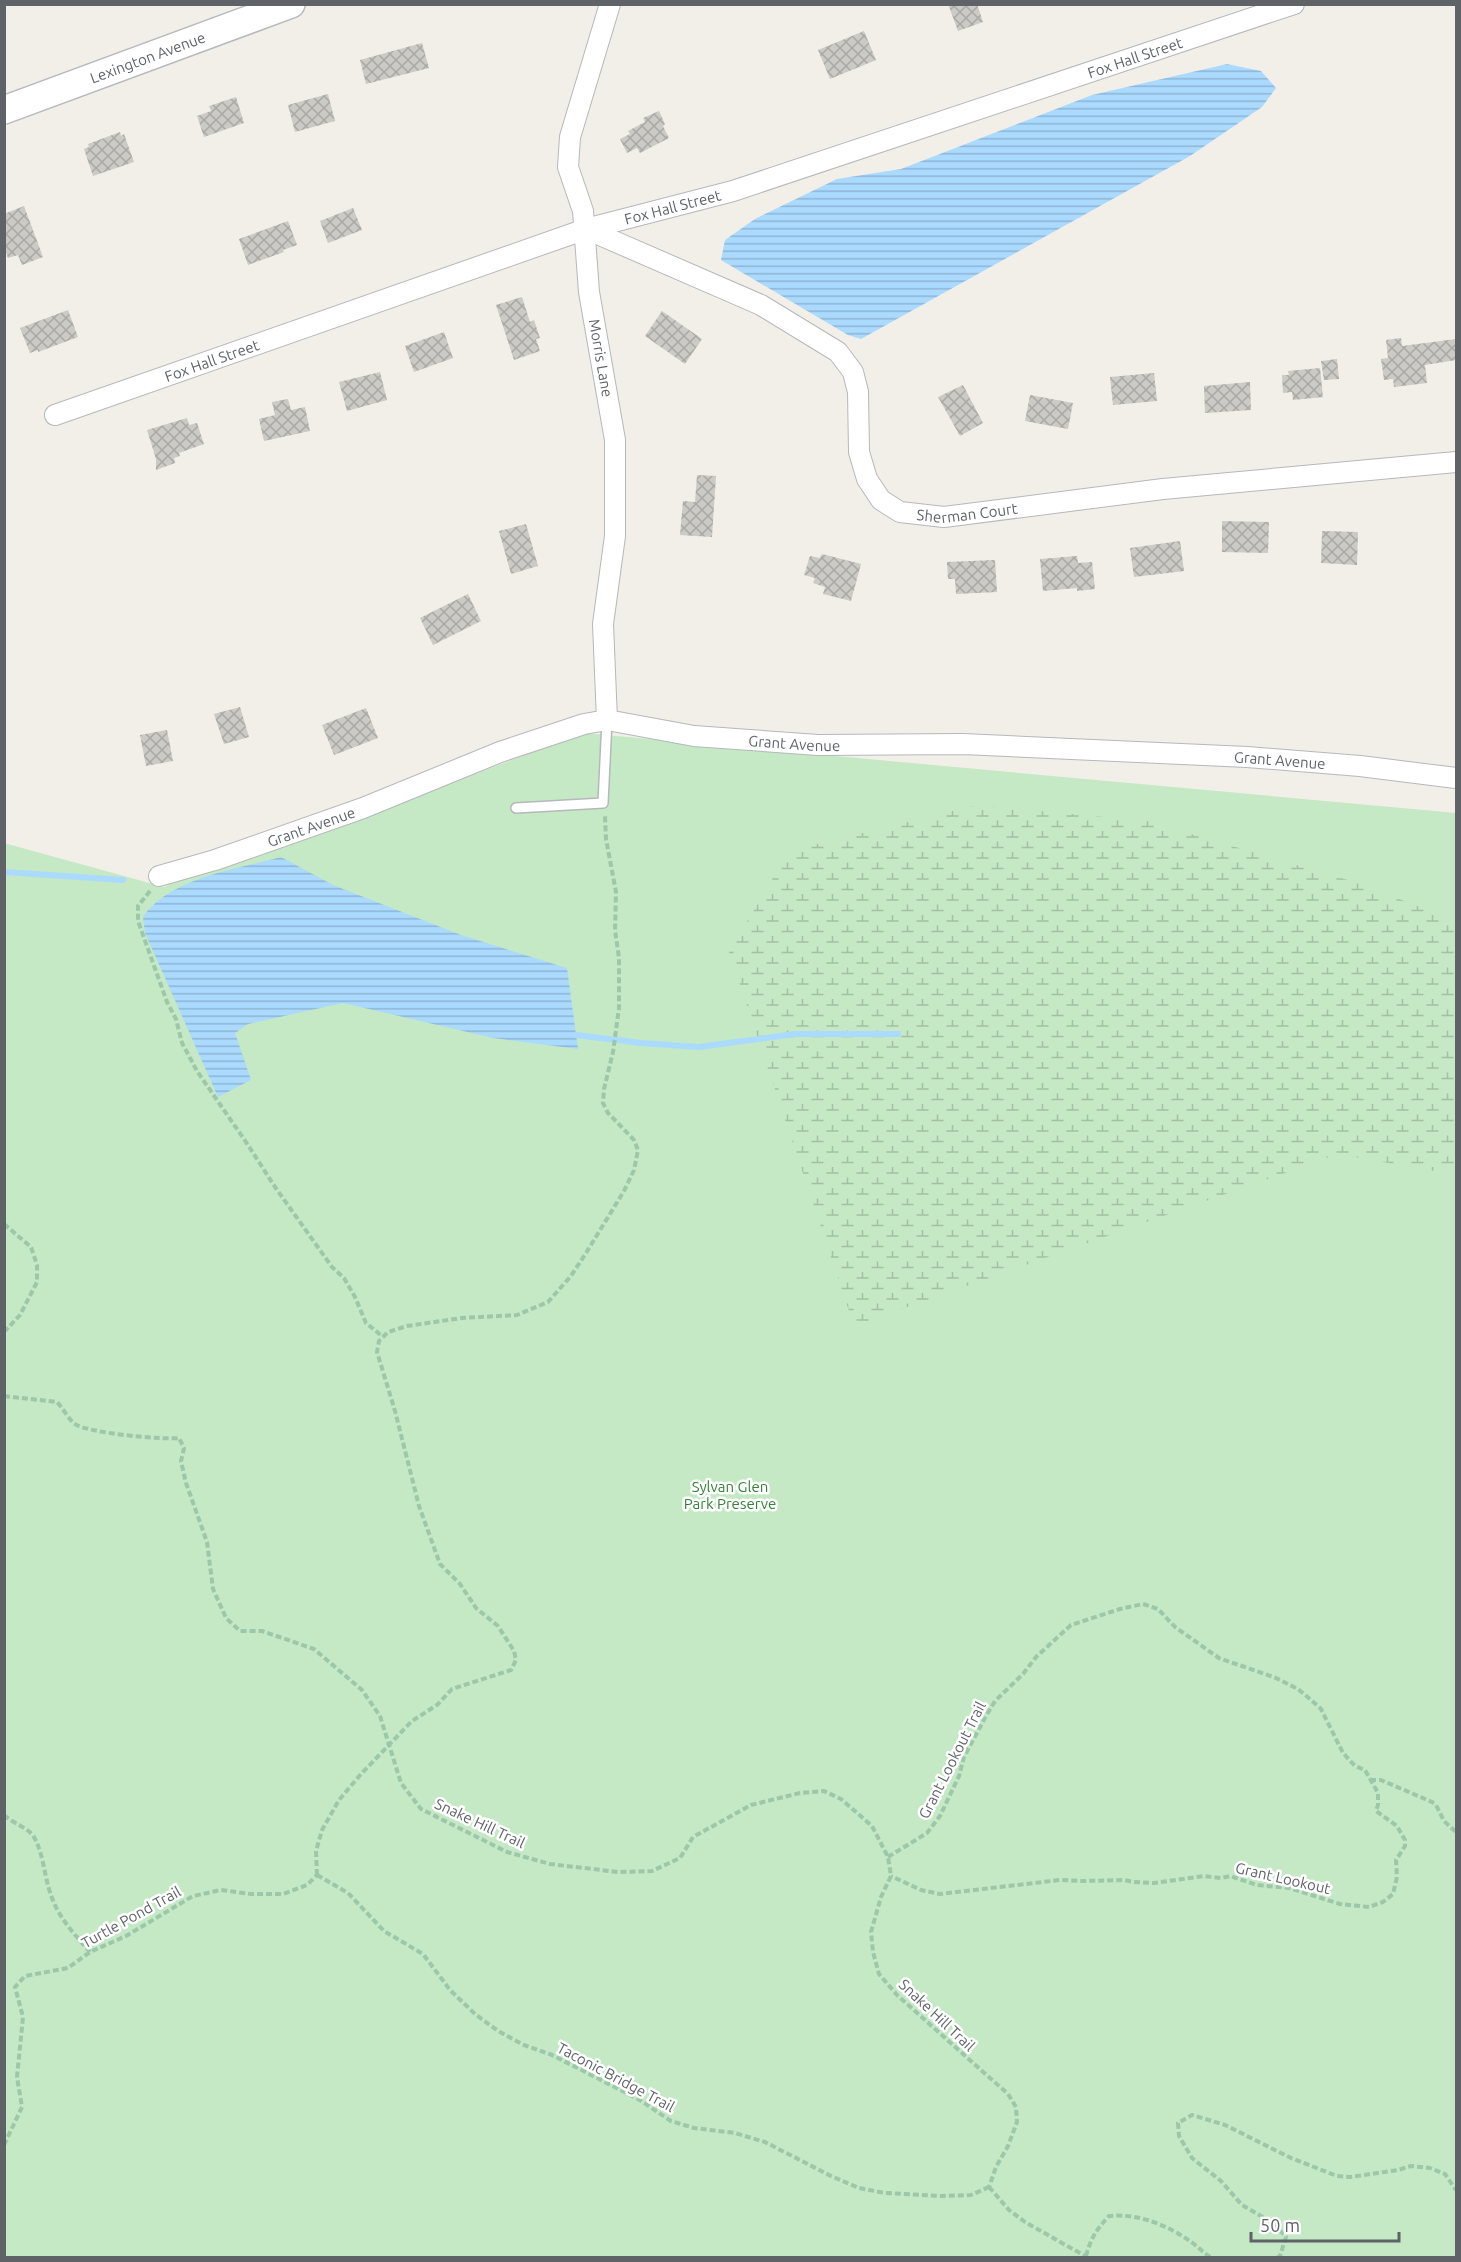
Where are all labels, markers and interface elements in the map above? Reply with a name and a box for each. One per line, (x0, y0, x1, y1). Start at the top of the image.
street label: Lexington Avenue (88, 28, 208, 86)
street label: Fox Hall Street (1085, 33, 1185, 81)
street label: Fox Hall Street (622, 186, 723, 227)
street label: Morris Lane (586, 318, 616, 398)
street label: Fox Hall Street (162, 336, 261, 385)
street label: Sherman Court (916, 499, 1018, 526)
street label: Grant Avenue (748, 731, 840, 754)
street label: Grant Avenue (1234, 748, 1326, 772)
street label: Grant Avenue (265, 803, 357, 850)
park label: Sylvan Glen Park Preserve (684, 1478, 776, 1512)
street label: Grant Lookout Trail (915, 1699, 989, 1821)
street label: Snake Hill Trail (432, 1795, 528, 1851)
street label: Grant Lookout (1234, 1859, 1332, 1897)
street label: Turtle Pond Trail (78, 1883, 184, 1951)
street label: Snake Hill Trail (896, 1976, 978, 2054)
street label: Taconic Bridge Trail (554, 2039, 678, 2115)
scale bar (1251, 2205, 1400, 2243)
text: 50 m (1260, 2215, 1300, 2235)

